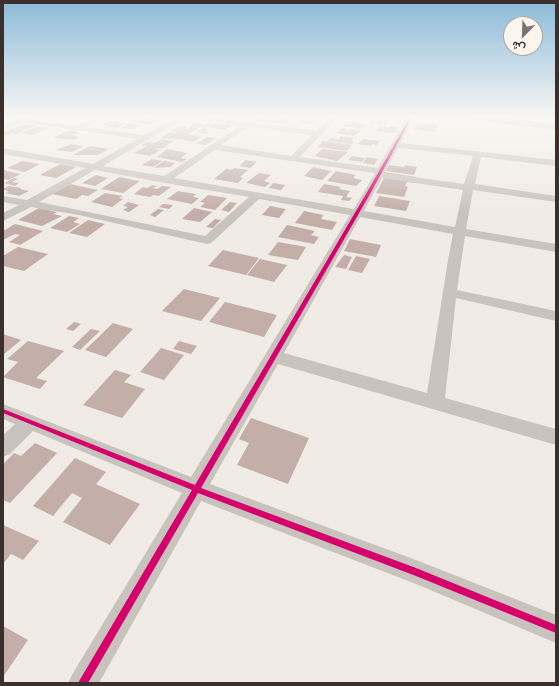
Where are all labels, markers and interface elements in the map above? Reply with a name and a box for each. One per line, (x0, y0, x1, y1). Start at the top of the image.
north arrow (503, 16, 543, 56)
text: ش (509, 37, 528, 56)

